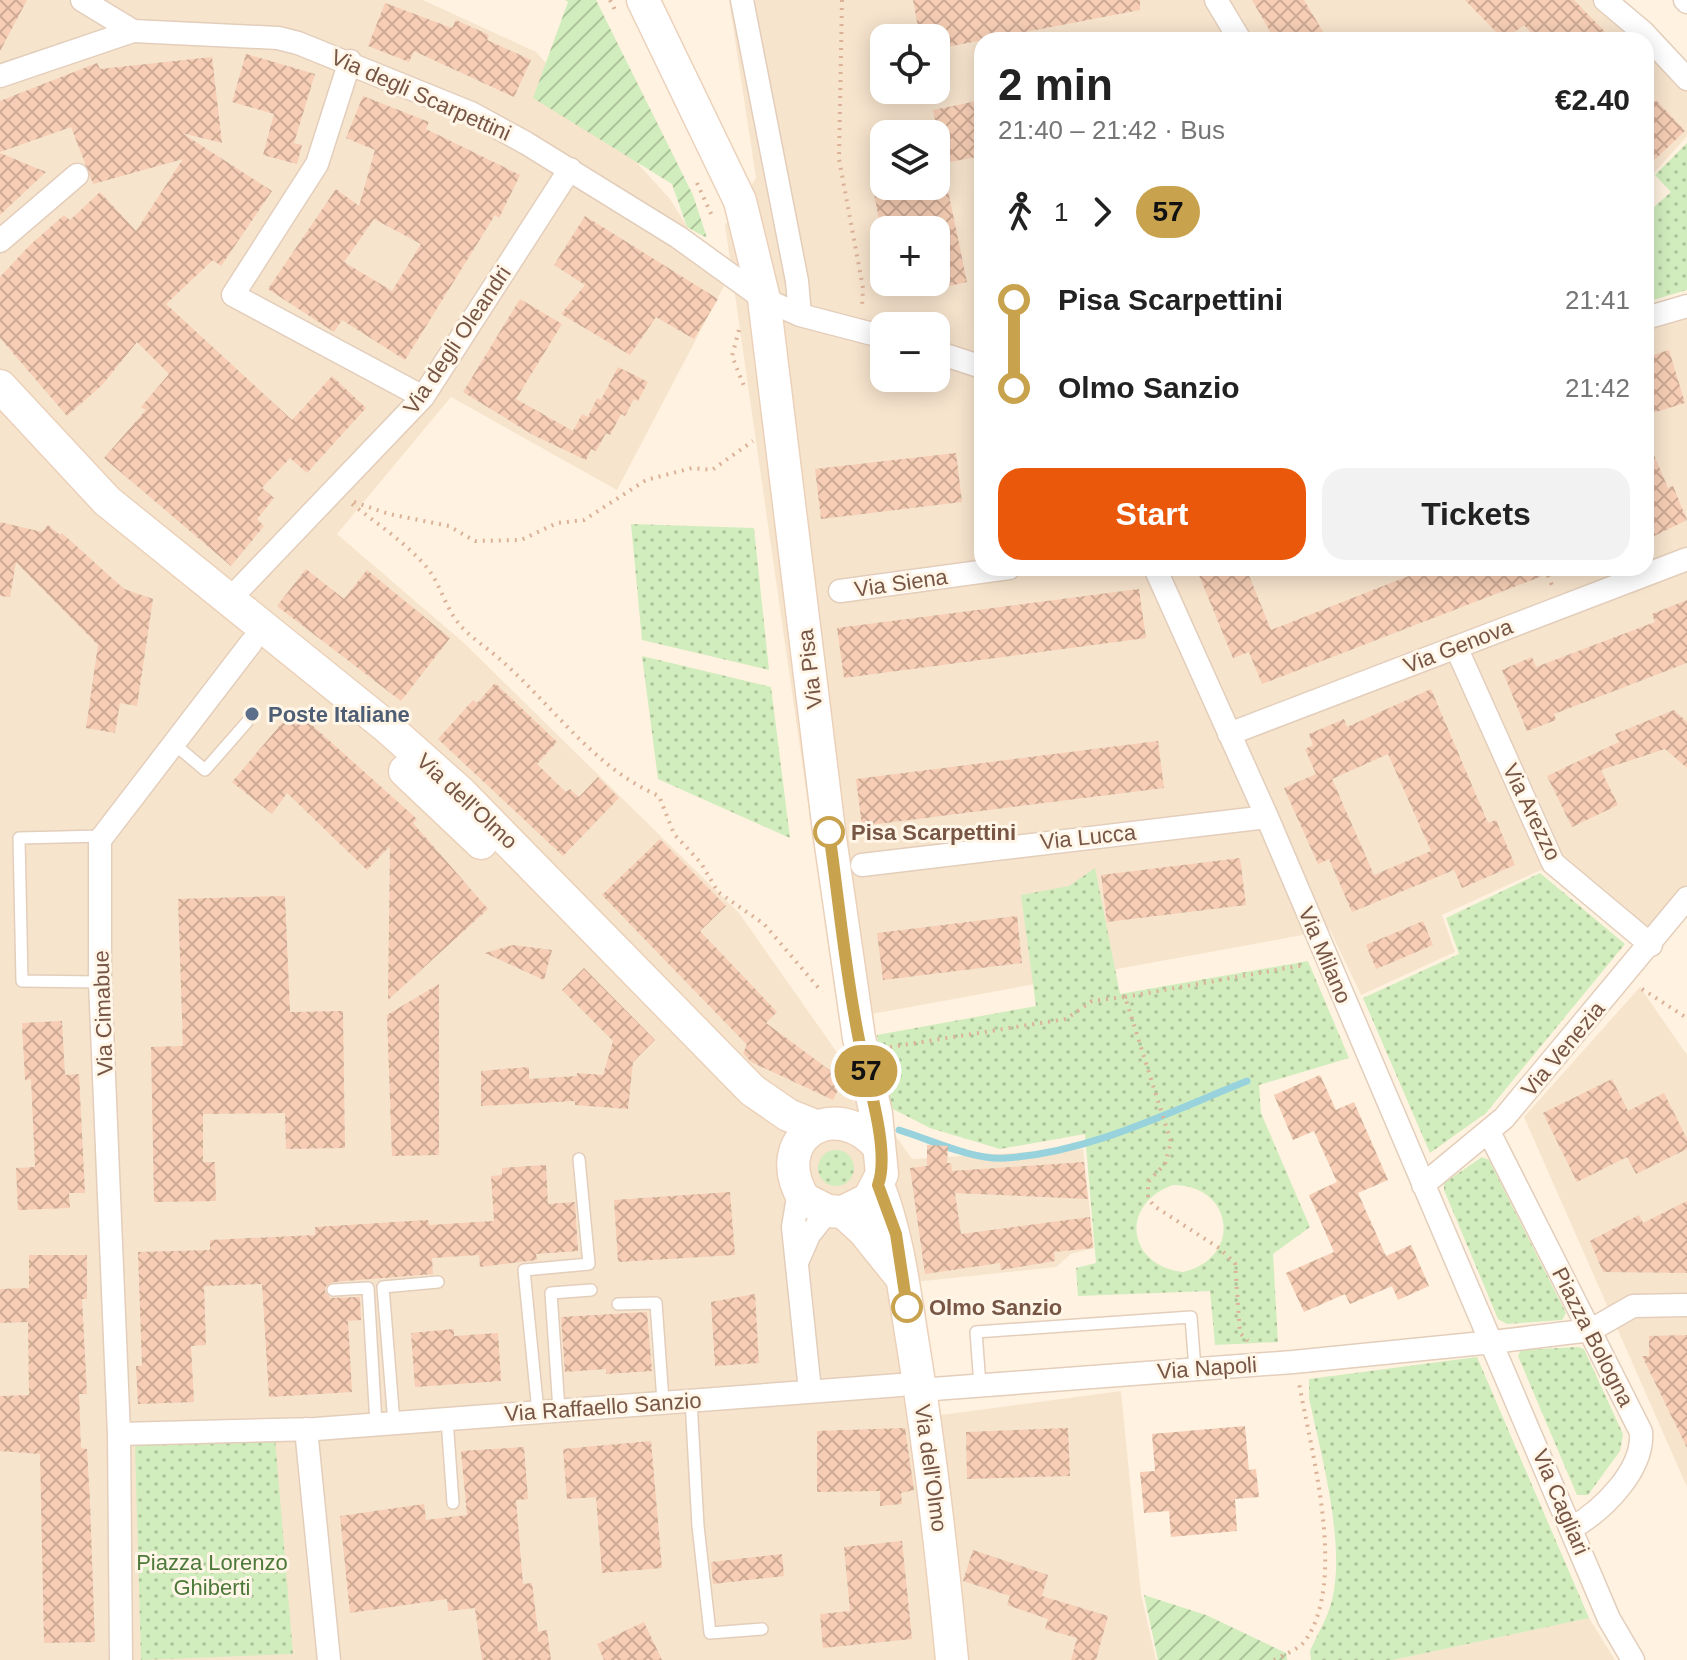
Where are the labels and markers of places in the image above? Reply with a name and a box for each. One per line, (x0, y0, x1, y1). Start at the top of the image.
place label: Poste Italiane (268, 702, 410, 727)
marker: Poste Italiane (243, 705, 261, 723)
marker: Pisa Scarpettini (814, 817, 844, 847)
place label: Pisa Scarpettini (851, 820, 1016, 845)
marker: Olmo Sanzio (892, 1292, 922, 1322)
place label: Olmo Sanzio (929, 1295, 1062, 1320)

